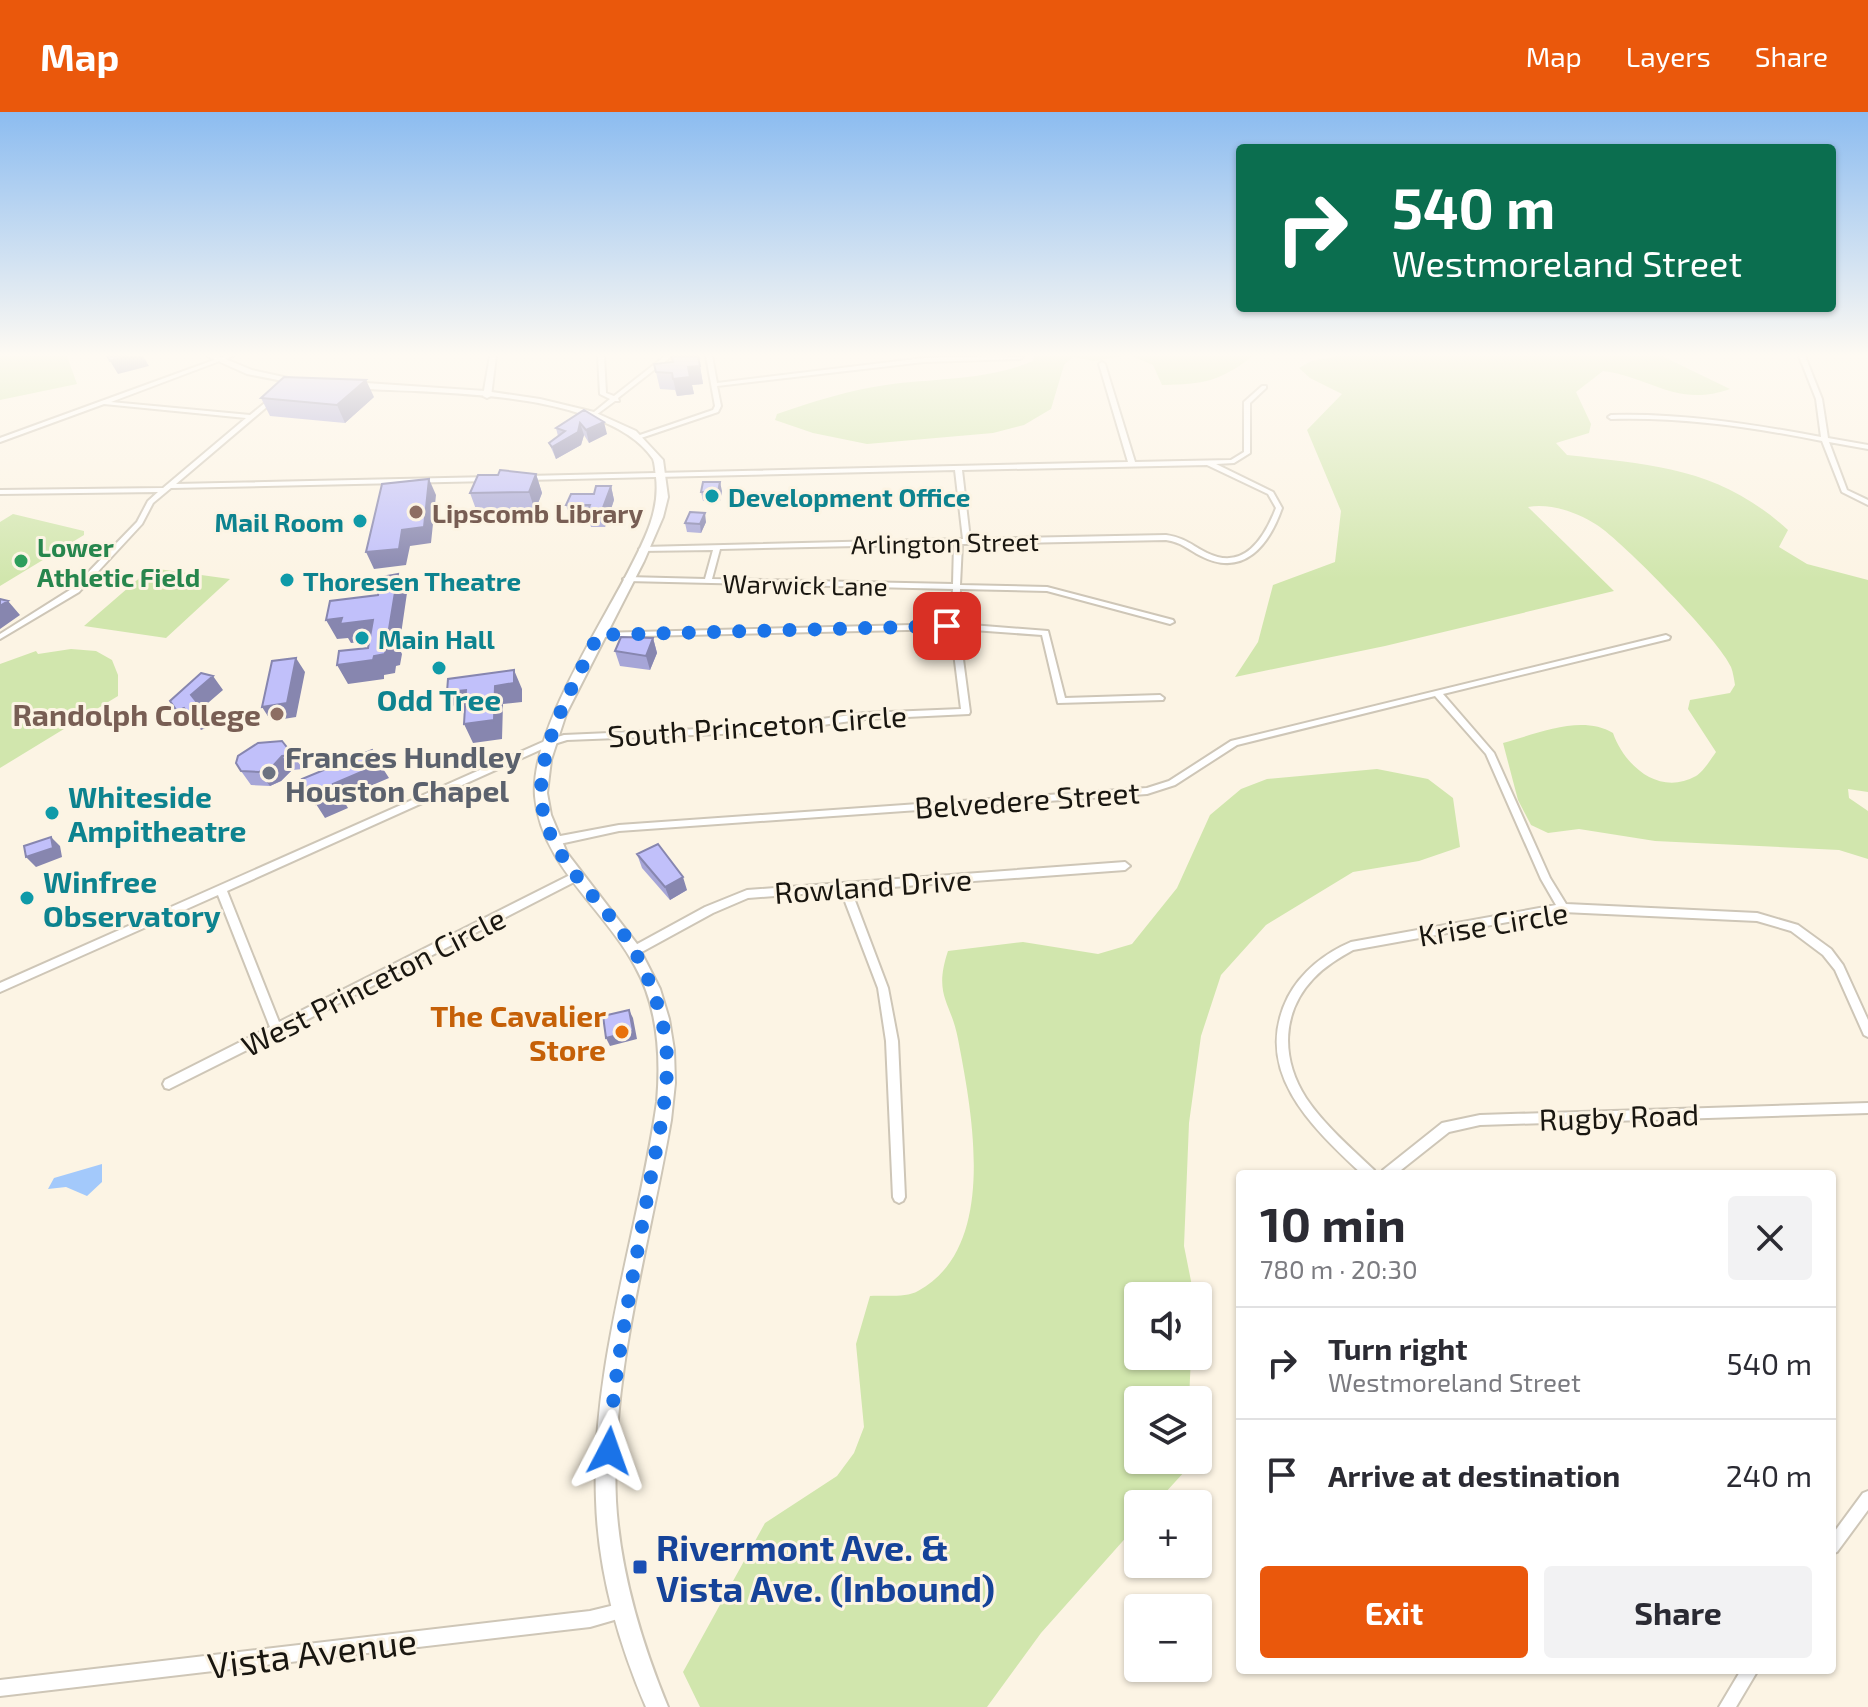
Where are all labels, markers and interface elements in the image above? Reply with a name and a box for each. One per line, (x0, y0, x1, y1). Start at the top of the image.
text: Map (40, 33, 119, 79)
text: Map (1526, 39, 1582, 73)
text: Layers (1626, 39, 1711, 73)
text: Share (1755, 39, 1828, 73)
text: 540 m (1392, 173, 1555, 240)
icon: right (1260, 176, 1364, 280)
text: Westmoreland Street (1392, 241, 1742, 284)
place label: Development Office (728, 481, 970, 512)
marker: Development Office (703, 487, 721, 505)
place label: Lipscomb Library (432, 497, 643, 529)
marker: Lipscomb Library (407, 503, 425, 521)
place label: Mail Room (214, 506, 344, 537)
marker: Mail Room (351, 512, 369, 530)
street label: Arlington Street (851, 525, 1039, 559)
place label: Lower Athletic Field (37, 531, 200, 592)
marker: Lower Athletic Field (12, 552, 30, 570)
place label: Thoresen Theatre (303, 565, 521, 596)
street label: Warwick Lane (722, 567, 888, 601)
marker: Thoresen Theatre (278, 571, 296, 589)
pin (913, 592, 981, 660)
icon: arrive (925, 604, 969, 648)
place label: Main Hall (378, 623, 495, 654)
marker: Main Hall (353, 629, 371, 647)
marker: Odd Tree (430, 659, 448, 677)
place label: Odd Tree (377, 681, 501, 717)
place label: Randolph College (12, 696, 261, 732)
street label: South Princeton Circle (606, 697, 908, 753)
marker: Randolph College (268, 705, 286, 723)
place label: Frances Hundley Houston Chapel (285, 738, 522, 808)
marker: Frances Hundley Houston Chapel (260, 764, 278, 782)
street label: Belvedere Street (913, 773, 1141, 825)
place label: Whiteside Ampitheatre (68, 778, 246, 848)
marker: Whiteside Ampitheatre (43, 804, 61, 822)
street label: Rowland Drive (773, 860, 973, 910)
place label: Winfree Observatory (43, 863, 221, 934)
marker: Winfree Observatory (18, 889, 36, 907)
street label: Krise Circle (1416, 893, 1570, 953)
street label: West Princeton Circle (235, 899, 511, 1063)
place label: The Cavalier Store (430, 997, 606, 1067)
marker: The Cavalier Store (613, 1023, 631, 1041)
street label: Rugby Road (1538, 1095, 1700, 1137)
text: 10 min (1260, 1194, 1406, 1252)
button: close (1728, 1196, 1812, 1280)
text: 780 m · 20:30 (1260, 1253, 1418, 1284)
map controls (1124, 1282, 1212, 1682)
button: sound (1124, 1282, 1212, 1370)
text: Turn right (1328, 1330, 1468, 1366)
icon: right (1260, 1341, 1304, 1385)
text: 540 m (1726, 1345, 1812, 1381)
text: Westmoreland Street (1328, 1366, 1581, 1397)
button: layers (1124, 1386, 1212, 1474)
position arrow (567, 1409, 651, 1493)
icon: arrive (1260, 1453, 1304, 1497)
text: Arrive at destination (1328, 1457, 1620, 1493)
text: 240 m (1726, 1457, 1812, 1493)
button: + (1124, 1490, 1212, 1578)
place label: Rivermont Ave. & Vista Ave. (Inbound) (656, 1525, 995, 1609)
marker: Rivermont Ave. & Vista Ave. (Inbound) (631, 1558, 649, 1576)
button: Exit (1260, 1566, 1528, 1658)
button: Share (1544, 1566, 1812, 1658)
button: − (1124, 1594, 1212, 1682)
street label: Vista Avenue (205, 1618, 419, 1686)

